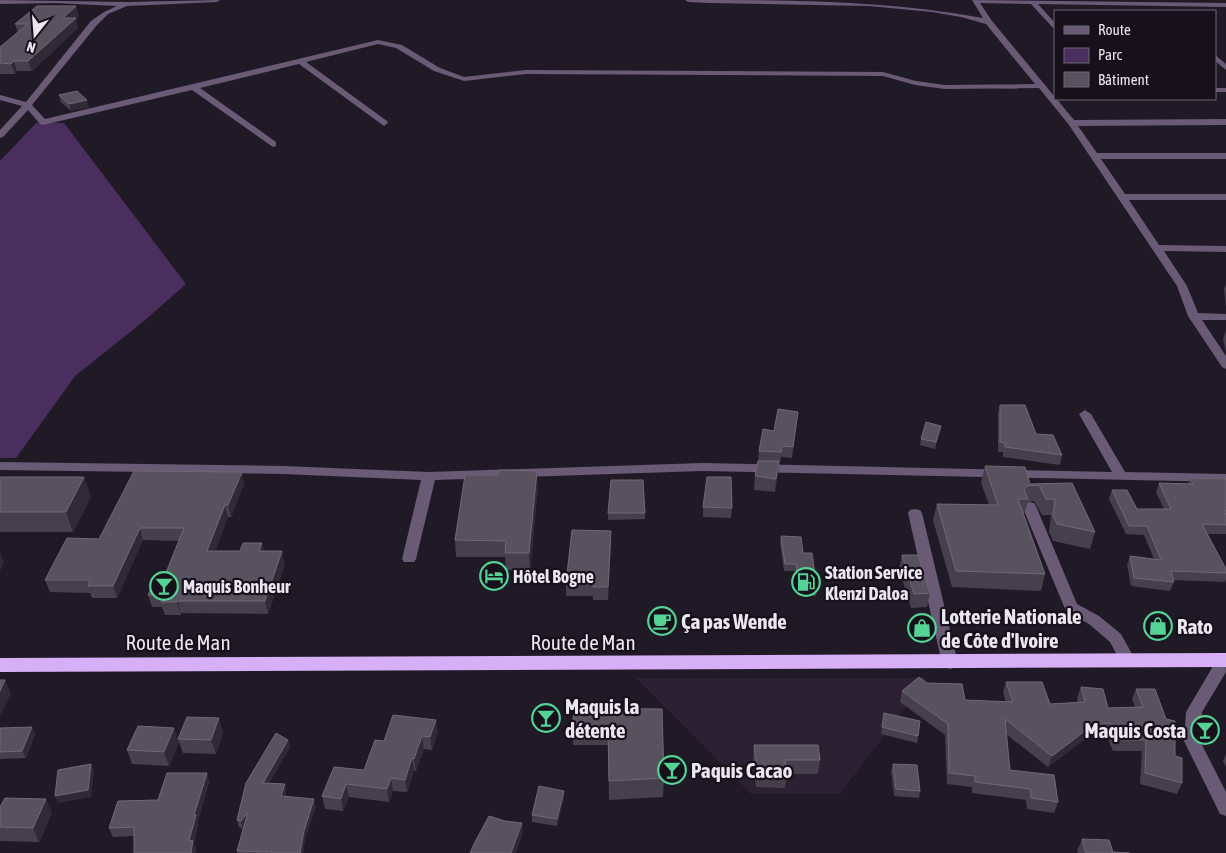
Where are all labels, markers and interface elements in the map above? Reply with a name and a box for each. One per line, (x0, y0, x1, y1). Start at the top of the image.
north arrow (10, 10, 60, 60)
legend (1054, 10, 1216, 100)
text: Route (1098, 21, 1131, 38)
text: N (25, 39, 37, 56)
text: Parc (1098, 46, 1122, 63)
text: Bâtiment (1098, 71, 1149, 88)
hotel icon: Hôtel Bogne (479, 561, 509, 591)
place label: Station Service Klenzi Daloa (825, 562, 923, 604)
place label: Hôtel Bogne (513, 566, 594, 587)
fuel station icon: Station Service Klenzi Daloa (791, 567, 821, 597)
bar icon: Maquis Bonheur (149, 571, 179, 601)
place label: Maquis Bonheur (183, 576, 291, 597)
place label: Lotterie Nationale de Côte d'Ivoire (941, 604, 1082, 652)
cafe icon: Ça pas Wende (647, 606, 677, 636)
place label: Ça pas Wende (681, 609, 787, 633)
shop icon: Rato (1143, 611, 1173, 641)
shop icon: Lotterie Nationale de Côte d'Ivoire (907, 613, 937, 643)
place label: Rato (1177, 614, 1213, 638)
street label: Route de Man (125, 630, 231, 654)
street label: Route de Man (530, 630, 636, 654)
place label: Maquis la détente (565, 694, 640, 742)
bar icon: Maquis la détente (531, 703, 561, 733)
bar icon: Maquis Costa (1190, 715, 1220, 745)
place label: Maquis Costa (1084, 718, 1186, 742)
bar icon: Paquis Cacao (657, 755, 687, 785)
place label: Paquis Cacao (691, 758, 793, 782)

